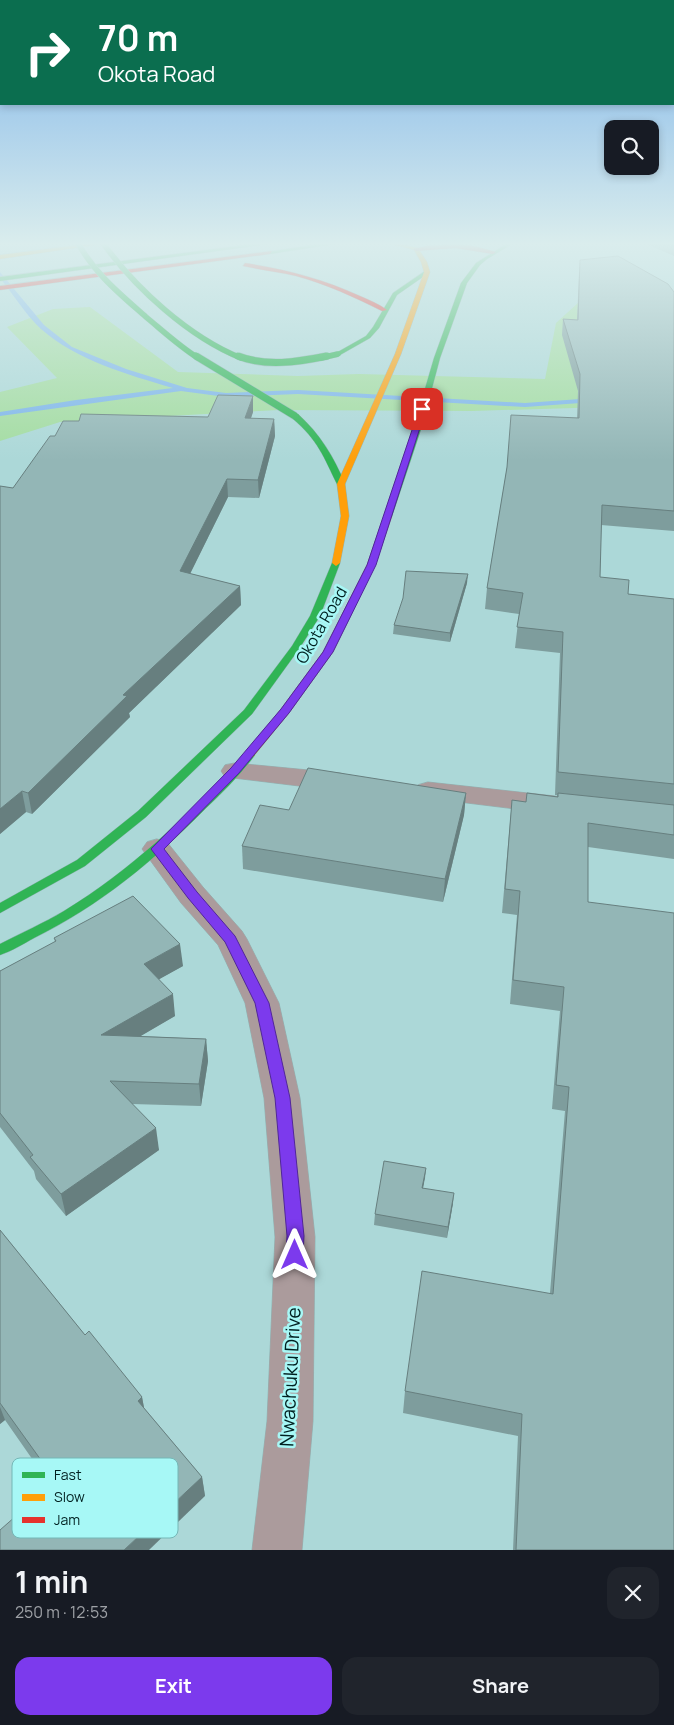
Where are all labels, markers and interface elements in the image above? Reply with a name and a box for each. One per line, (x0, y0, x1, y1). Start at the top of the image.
text: 70 m (98, 14, 178, 62)
icon: right (15, 20, 80, 85)
text: Okota Road (98, 59, 215, 89)
map controls (604, 120, 659, 175)
button: search (604, 120, 659, 175)
pin (401, 388, 443, 430)
icon: arrive (408, 395, 436, 423)
street label: Okota Road (290, 583, 352, 667)
position arrow (268, 1228, 320, 1280)
street label: Nwachuku Drive (273, 1307, 307, 1447)
legend (12, 1458, 178, 1538)
text: Fast (54, 1465, 82, 1484)
text: Slow (54, 1487, 85, 1506)
text: Jam (54, 1510, 80, 1529)
text: 1 min (15, 1561, 88, 1602)
button: close (607, 1567, 659, 1619)
text: 250 m · 12:53 (15, 1601, 108, 1623)
button: Exit (15, 1657, 332, 1715)
button: Share (342, 1657, 659, 1715)

